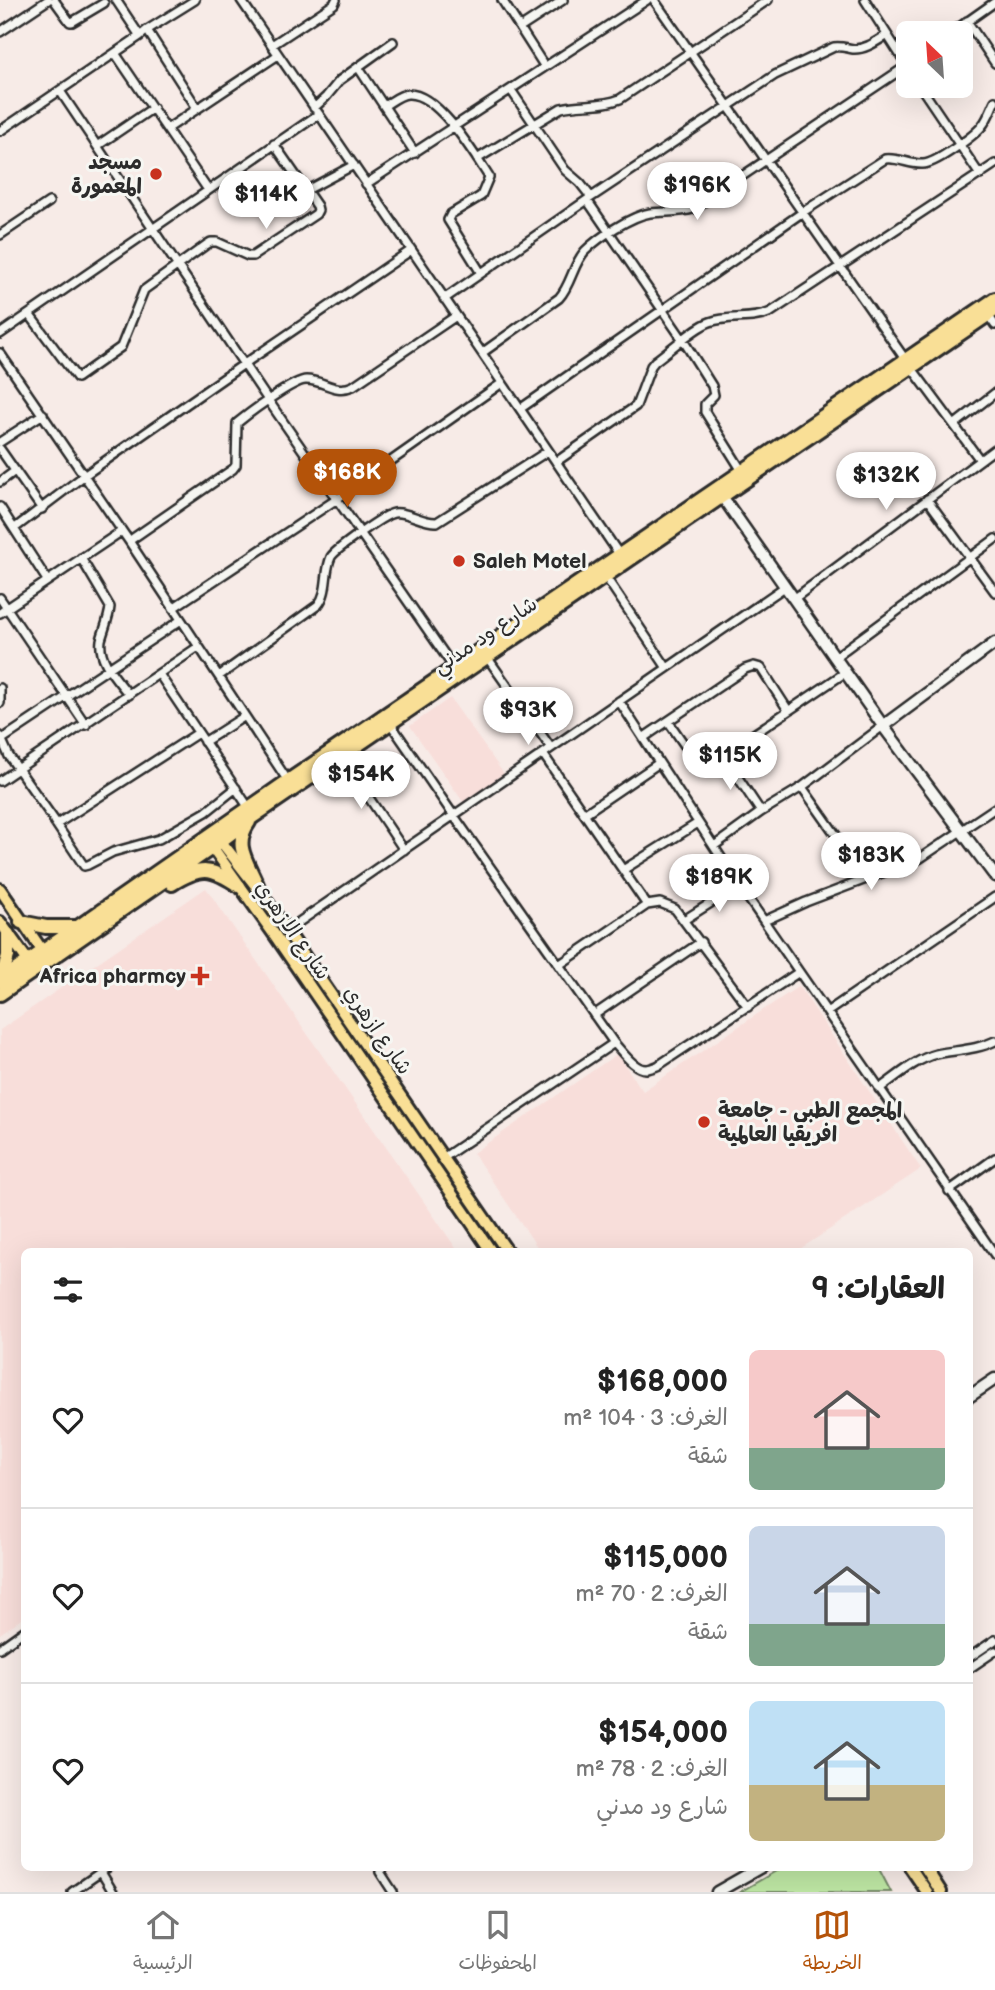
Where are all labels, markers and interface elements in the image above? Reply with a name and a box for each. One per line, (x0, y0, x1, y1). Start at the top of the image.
north arrow (896, 21, 973, 98)
map controls (896, 21, 973, 98)
place label: مسجد المعمورة (71, 150, 142, 199)
pin: $196K (648, 162, 746, 222)
marker: مسجد المعمورة (148, 166, 164, 182)
text: $196K (663, 171, 731, 199)
pin: $114K (217, 172, 315, 231)
text: $114K (234, 180, 298, 208)
pin: $168K (298, 449, 396, 509)
pin: $132K (837, 452, 935, 512)
text: $168K (313, 458, 381, 486)
text: $132K (852, 461, 920, 489)
place label: Saleh Motel (473, 549, 586, 574)
marker: Saleh Motel (451, 553, 467, 569)
street label: شارع ود مدني (428, 591, 545, 684)
pin: $93K (487, 688, 569, 747)
text: $93K (499, 696, 557, 724)
pin: $115K (681, 732, 779, 792)
text: $115K (698, 741, 762, 769)
pin: $154K (312, 752, 410, 811)
text: $154K (327, 760, 395, 788)
pin: $183K (822, 832, 920, 892)
text: $183K (837, 841, 905, 869)
pin: $189K (670, 855, 768, 914)
text: $189K (685, 863, 753, 891)
street label: شارع الازهري (248, 876, 336, 986)
place label: Africa pharmcy (39, 964, 186, 989)
marker: Africa pharmcy (192, 968, 208, 984)
street label: شارع ازهري (336, 981, 417, 1081)
place label: المجمع الطبي - جامعة افريقيا العالمية (718, 1098, 902, 1147)
marker: المجمع الطبي - جامعة افريقيا العالمية (696, 1114, 712, 1130)
icon: filters (49, 1271, 87, 1309)
text: العقارات: 9 (812, 1271, 945, 1307)
text: $168,000 (597, 1364, 728, 1400)
icon: home (805, 1378, 889, 1462)
icon: heart (49, 1401, 87, 1439)
text: الغرف: 3 · 104 m² (563, 1404, 728, 1432)
text: شقة (688, 1442, 728, 1470)
text: $115,000 (603, 1540, 728, 1576)
icon: home (805, 1554, 889, 1638)
icon: heart (49, 1577, 87, 1615)
text: الغرف: 2 · 70 m² (576, 1580, 728, 1608)
text: شقة (688, 1618, 728, 1646)
text: $154,000 (598, 1715, 728, 1751)
icon: home (805, 1729, 889, 1813)
icon: heart (49, 1752, 87, 1790)
text: الغرف: 2 · 78 m² (576, 1755, 728, 1783)
text: شارع ود مدني (596, 1793, 728, 1821)
tab: الرئيسية (133, 1906, 193, 1979)
tab: المحفوظات (459, 1906, 537, 1979)
tab: الخريطة (803, 1906, 862, 1979)

